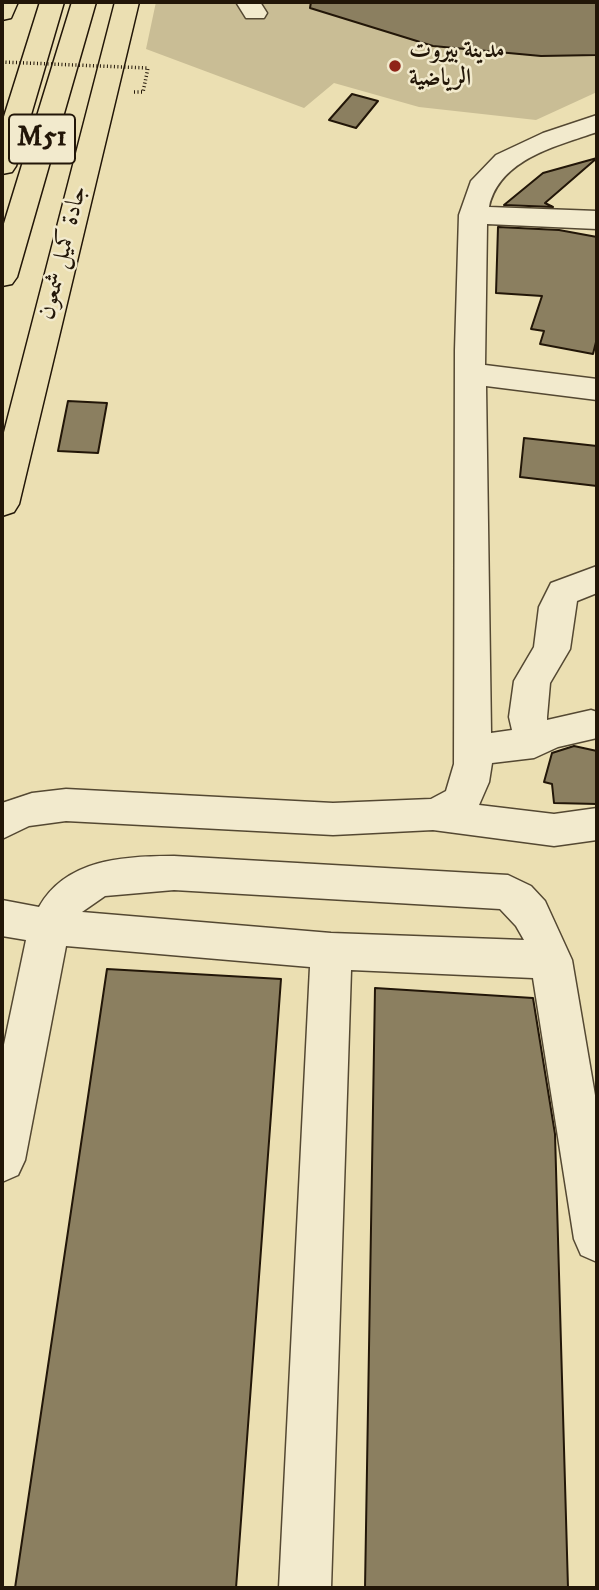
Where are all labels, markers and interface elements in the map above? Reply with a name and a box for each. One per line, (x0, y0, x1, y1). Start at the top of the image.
place label: مدينة بيروت الرياضية (409, 38, 505, 94)
marker: مدينة بيروت الرياضية (387, 58, 403, 74)
road number: M51 (9, 114, 75, 164)
street label: جادة كميل شمعون (33, 183, 95, 323)

